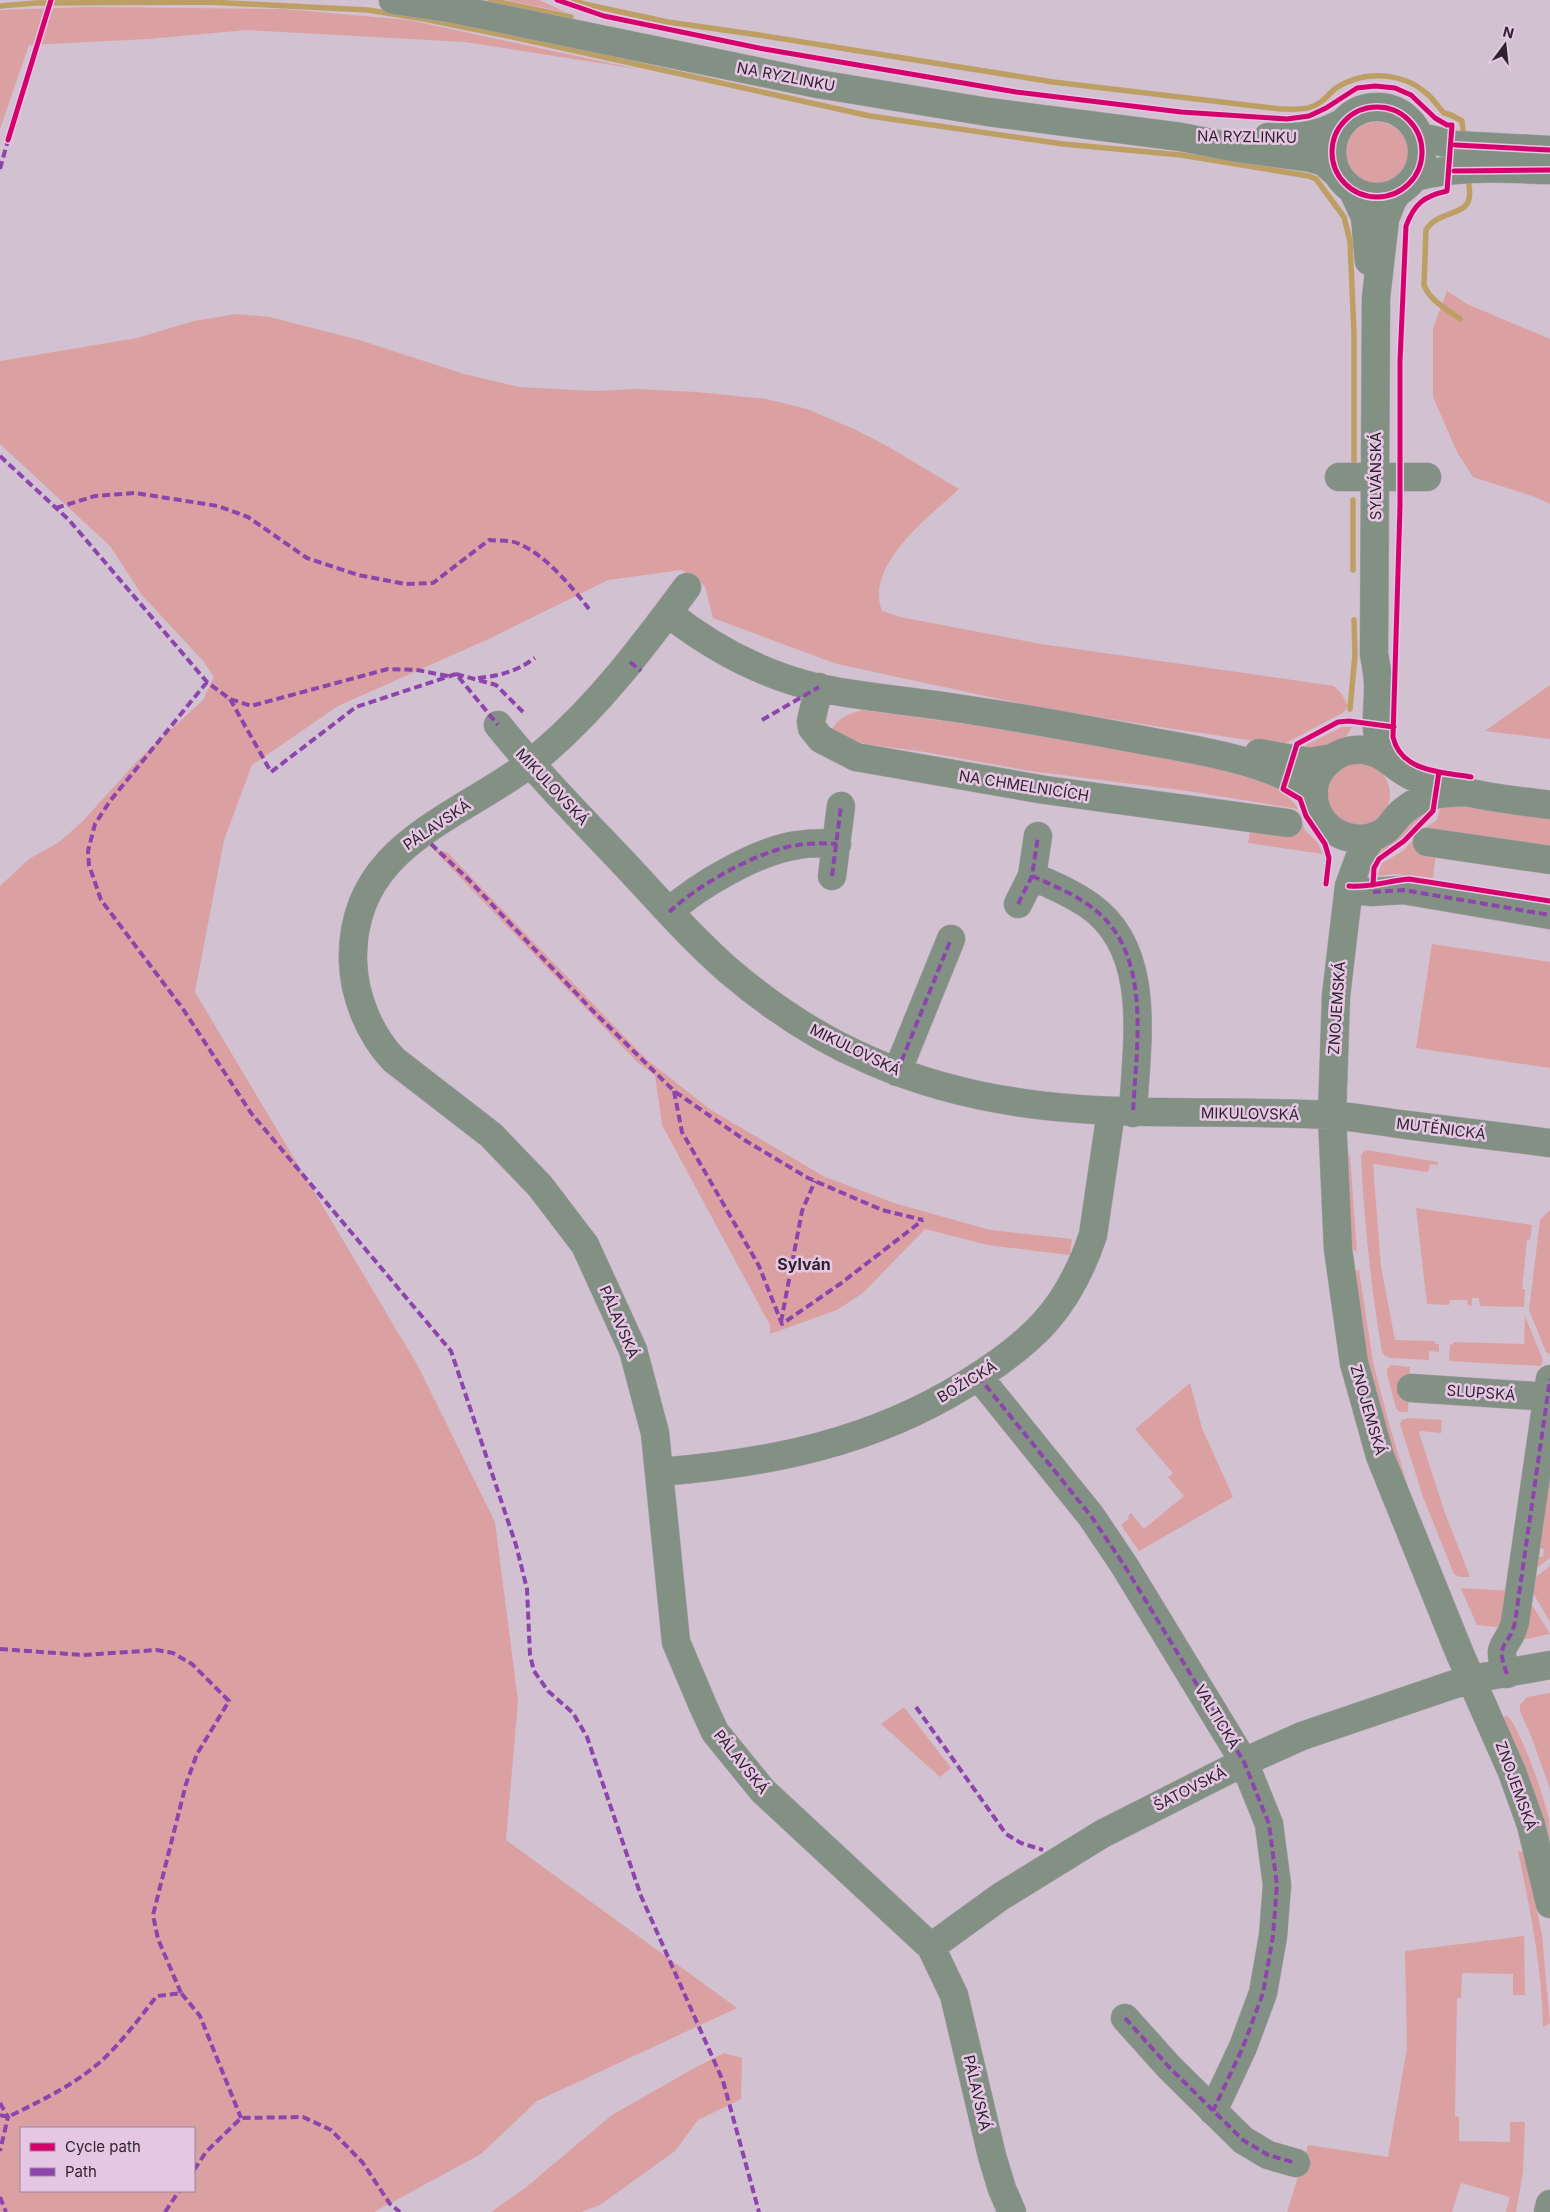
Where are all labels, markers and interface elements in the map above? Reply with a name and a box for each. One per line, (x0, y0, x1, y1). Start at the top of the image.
north arrow (1480, 20, 1530, 70)
text: N (1501, 22, 1516, 42)
street label: NA RYZLINKU (735, 58, 837, 95)
street label: NA RYZLINKU (1197, 126, 1297, 147)
street label: SYLVÁNSKÁ (1366, 432, 1385, 520)
street label: MIKULOVSKÁ (512, 744, 593, 829)
street label: NA CHMELNICÍCH (958, 766, 1090, 805)
street label: PÁLAVSKÁ (399, 795, 474, 854)
street label: ZNOJEMSKÁ (1324, 961, 1349, 1055)
street label: MIKULOVSKÁ (807, 1019, 904, 1080)
street label: MIKULOVSKÁ (1201, 1103, 1299, 1124)
street label: MUTĚNICKÁ (1395, 1114, 1487, 1143)
district label: Sylván (777, 1254, 831, 1274)
street label: PÁLAVSKÁ (596, 1283, 643, 1361)
street label: BOŽICKÁ (934, 1356, 1000, 1407)
street label: ZNOJEMSKÁ (1346, 1362, 1390, 1457)
street label: SLUPSKÁ (1446, 1381, 1516, 1404)
street label: VALTICKÁ (1191, 1681, 1244, 1752)
street label: PÁLAVSKÁ (710, 1726, 773, 1798)
street label: ZNOJEMSKÁ (1492, 1739, 1541, 1833)
street label: ŠATOVSKÁ (1150, 1762, 1229, 1815)
street label: PÁLAVSKÁ (960, 2053, 995, 2133)
legend (20, 2127, 195, 2192)
text: Cycle path (65, 2137, 141, 2156)
text: Path (65, 2162, 97, 2181)

